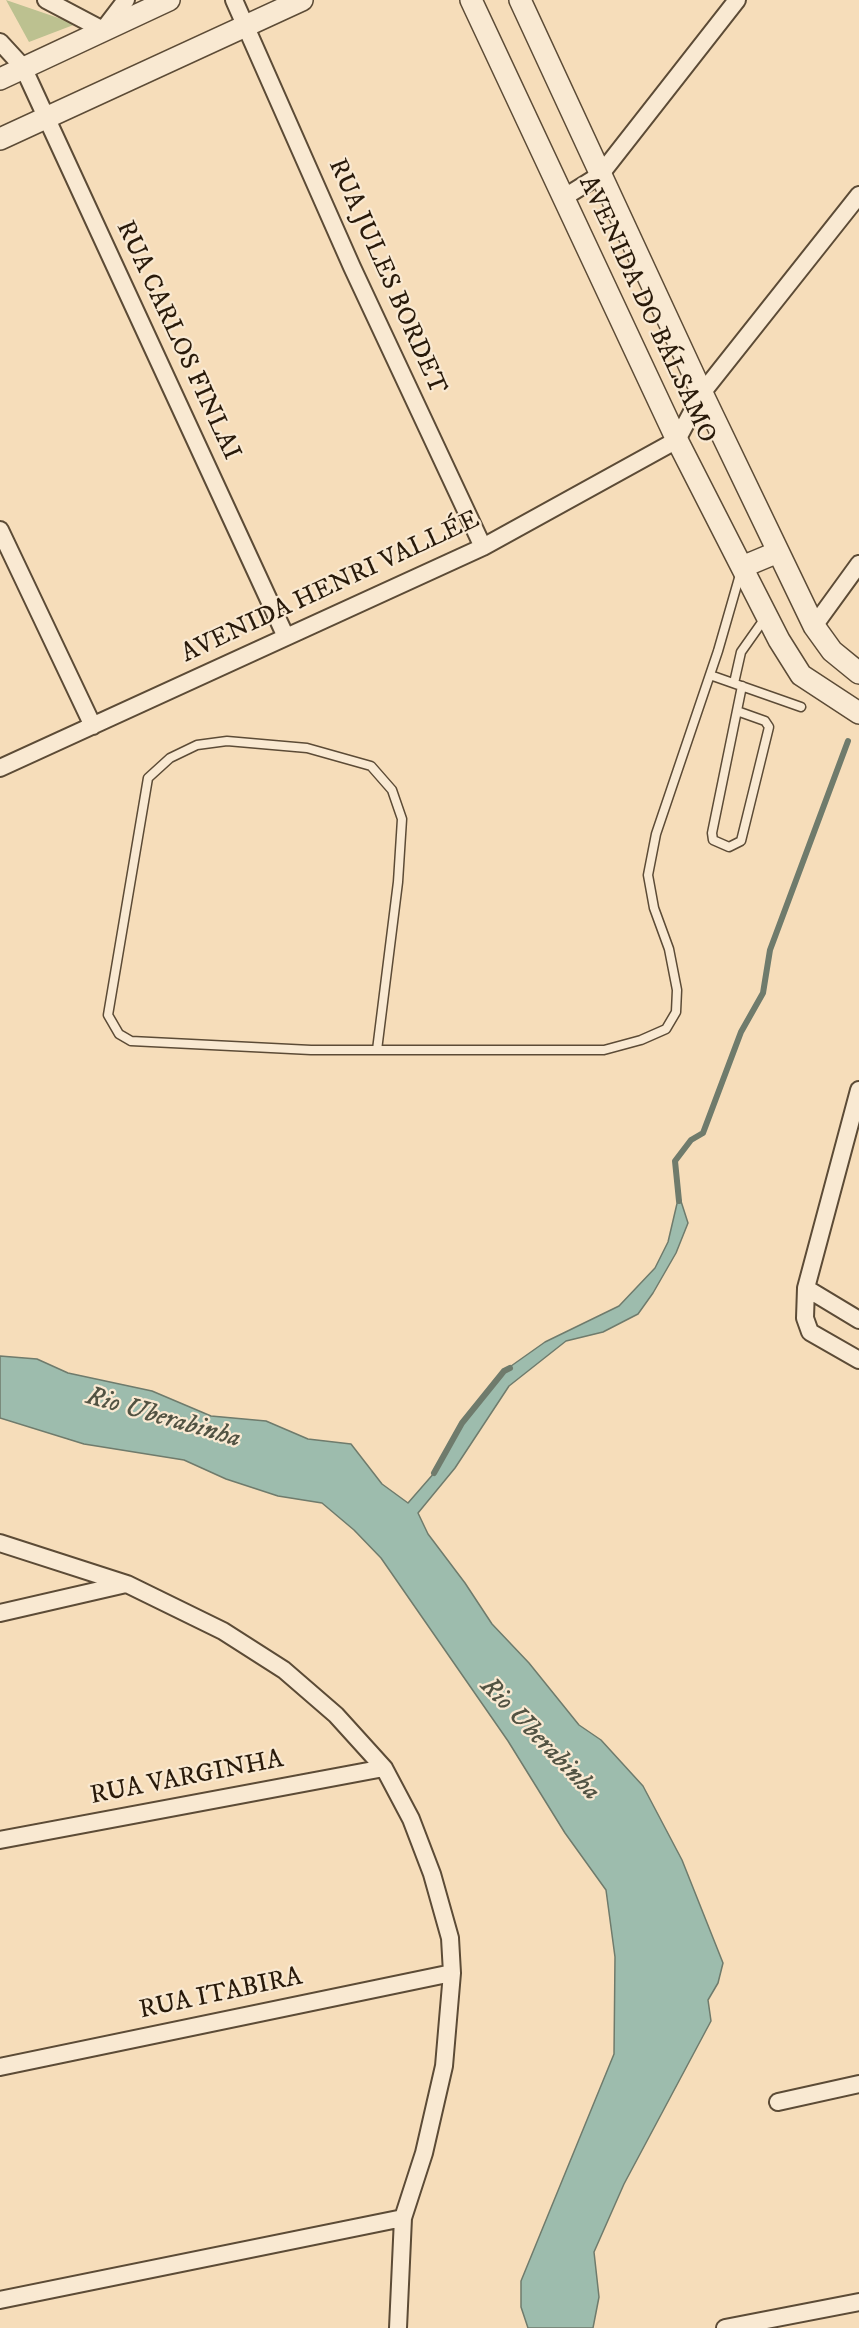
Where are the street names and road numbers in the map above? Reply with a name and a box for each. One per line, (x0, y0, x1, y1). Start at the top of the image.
street label: RUA JULES BORDET (320, 154, 452, 400)
street label: AVENIDA DO BÁLSAMO (570, 171, 722, 449)
street label: RUA CARLOS FINLAI (108, 216, 246, 466)
street label: AVENIDA HENRI VALLÉE (177, 505, 485, 671)
street label: RUA VARGINHA (88, 1745, 286, 1813)
street label: RUA ITABIRA (137, 1963, 305, 2027)

